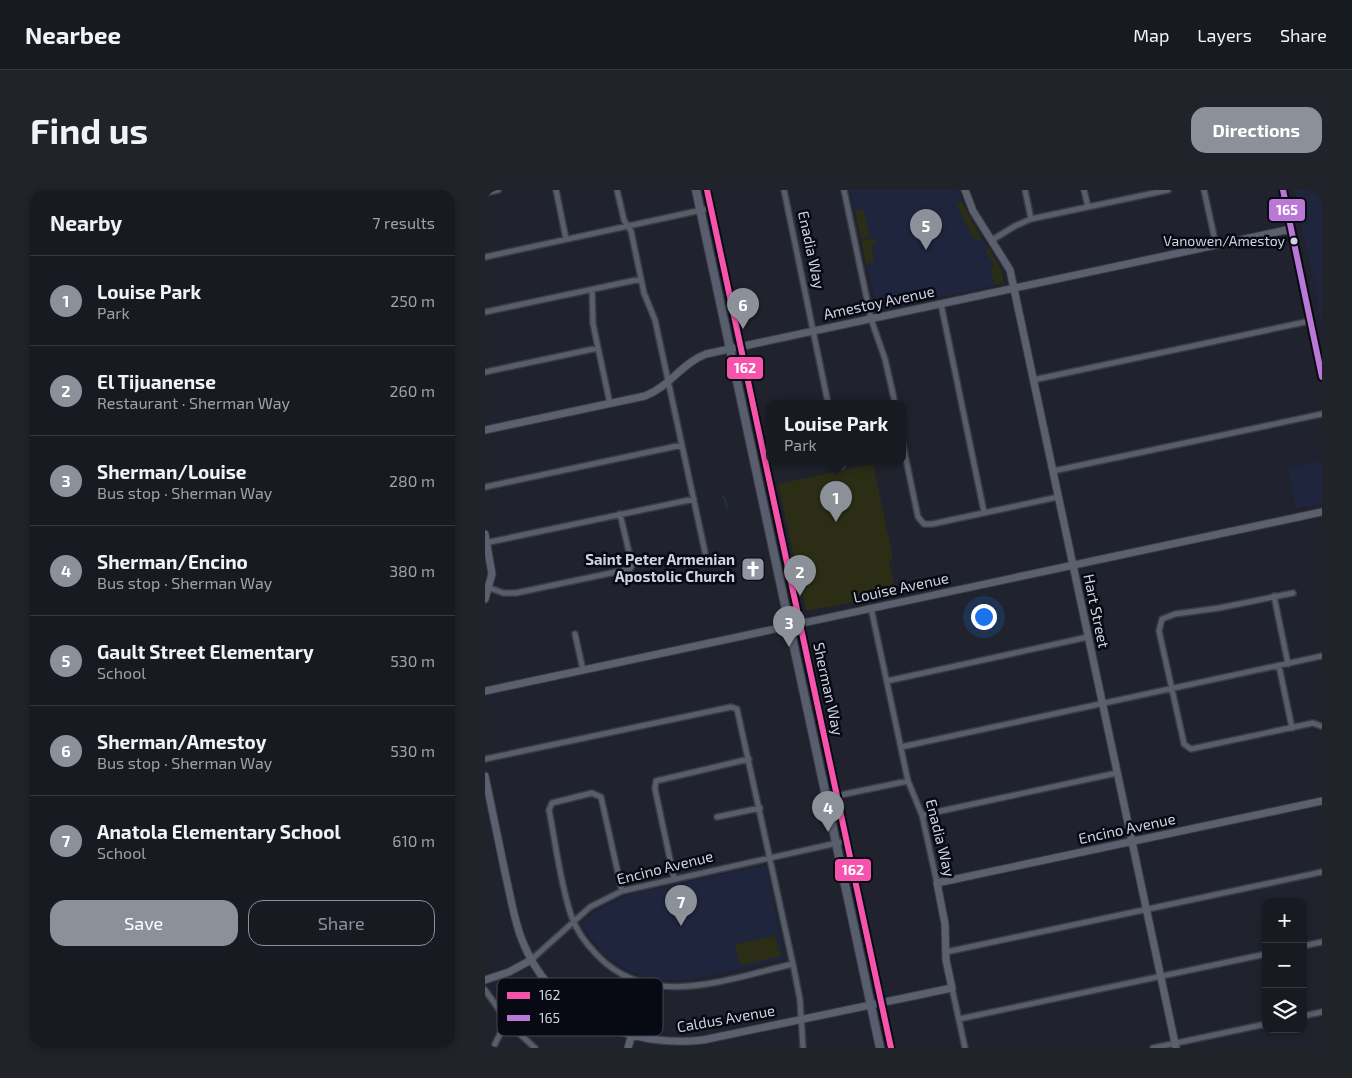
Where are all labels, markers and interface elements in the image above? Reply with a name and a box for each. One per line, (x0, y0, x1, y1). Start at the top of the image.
text: Nearbee (25, 20, 121, 49)
text: Map (1133, 24, 1169, 46)
text: Layers (1197, 24, 1252, 46)
text: Share (1280, 24, 1327, 46)
button: Directions (1191, 107, 1322, 153)
text: Find us (30, 109, 148, 151)
line badge: 165 (1268, 198, 1306, 222)
text: 165 (1276, 201, 1298, 218)
street label: Enadia Way (795, 209, 829, 290)
pin: 5 (910, 209, 942, 250)
text: Nearby (50, 210, 122, 235)
text: 7 results (372, 213, 435, 232)
place label: Vanowen/Amestoy (1163, 232, 1286, 249)
marker: Vanowen/Amestoy (1289, 236, 1299, 246)
text: Louise Park (97, 280, 201, 303)
street label: Amestoy Avenue (822, 281, 936, 323)
pin: 6 (727, 288, 759, 329)
text: 1 (63, 291, 69, 310)
text: 250 m (390, 291, 435, 310)
text: Park (97, 303, 130, 322)
line badge: 162 (726, 356, 764, 380)
text: 162 (734, 359, 756, 376)
text: El Tijuanense (97, 370, 216, 393)
text: 2 (61, 381, 71, 400)
text: 260 m (390, 381, 435, 400)
text: Restaurant · Sherman Way (97, 393, 290, 412)
popup (766, 400, 906, 465)
text: Louise Park (784, 412, 888, 435)
text: Park (784, 435, 817, 454)
text: Sherman/Louise (97, 460, 247, 483)
text: 3 (61, 471, 71, 490)
text: 280 m (389, 471, 435, 490)
pin: 1 (820, 481, 852, 522)
text: Bus stop · Sherman Way (97, 483, 272, 502)
text: Sherman/Encino (97, 550, 248, 573)
place label: Saint Peter Armenian Apostolic Church (585, 550, 735, 585)
pin: 2 (784, 555, 816, 596)
church icon: Saint Peter Armenian Apostolic Church (740, 556, 766, 582)
text: 4 (61, 561, 71, 580)
text: 380 m (389, 561, 435, 580)
street label: Louise Avenue (851, 568, 950, 606)
street label: Hart Street (1080, 572, 1114, 650)
text: Bus stop · Sherman Way (97, 573, 272, 592)
your location (971, 604, 997, 630)
pin: 3 (773, 606, 805, 647)
text: Gault Street Elementary (97, 640, 314, 663)
street label: Sherman Way (810, 641, 848, 737)
text: 5 (62, 651, 70, 670)
text: 530 m (390, 651, 435, 670)
text: School (97, 663, 146, 682)
text: Sherman/Amestoy (97, 730, 266, 753)
text: 6 (61, 741, 71, 760)
text: 530 m (390, 741, 435, 760)
text: Bus stop · Sherman Way (97, 753, 272, 772)
pin: 4 (812, 791, 844, 832)
street label: Enadia Way (923, 797, 959, 878)
street label: Encino Avenue (1077, 809, 1177, 847)
text: Anatola Elementary School (97, 820, 341, 843)
text: 7 (62, 831, 70, 850)
text: 610 m (392, 831, 435, 850)
text: School (97, 843, 146, 862)
street label: Encino Avenue (615, 846, 715, 888)
line badge: 162 (834, 858, 872, 882)
text: 162 (842, 861, 864, 878)
pin: 7 (665, 885, 697, 926)
map controls (1262, 898, 1307, 1033)
button: + (1262, 898, 1307, 943)
button: Save (50, 900, 238, 946)
button: Share (248, 900, 435, 946)
button: − (1262, 943, 1307, 988)
legend (497, 978, 663, 1036)
text: 162 (539, 986, 561, 1003)
button: layers (1262, 988, 1307, 1033)
street label: Caldus Avenue (675, 1001, 776, 1035)
text: 165 (539, 1009, 560, 1026)

